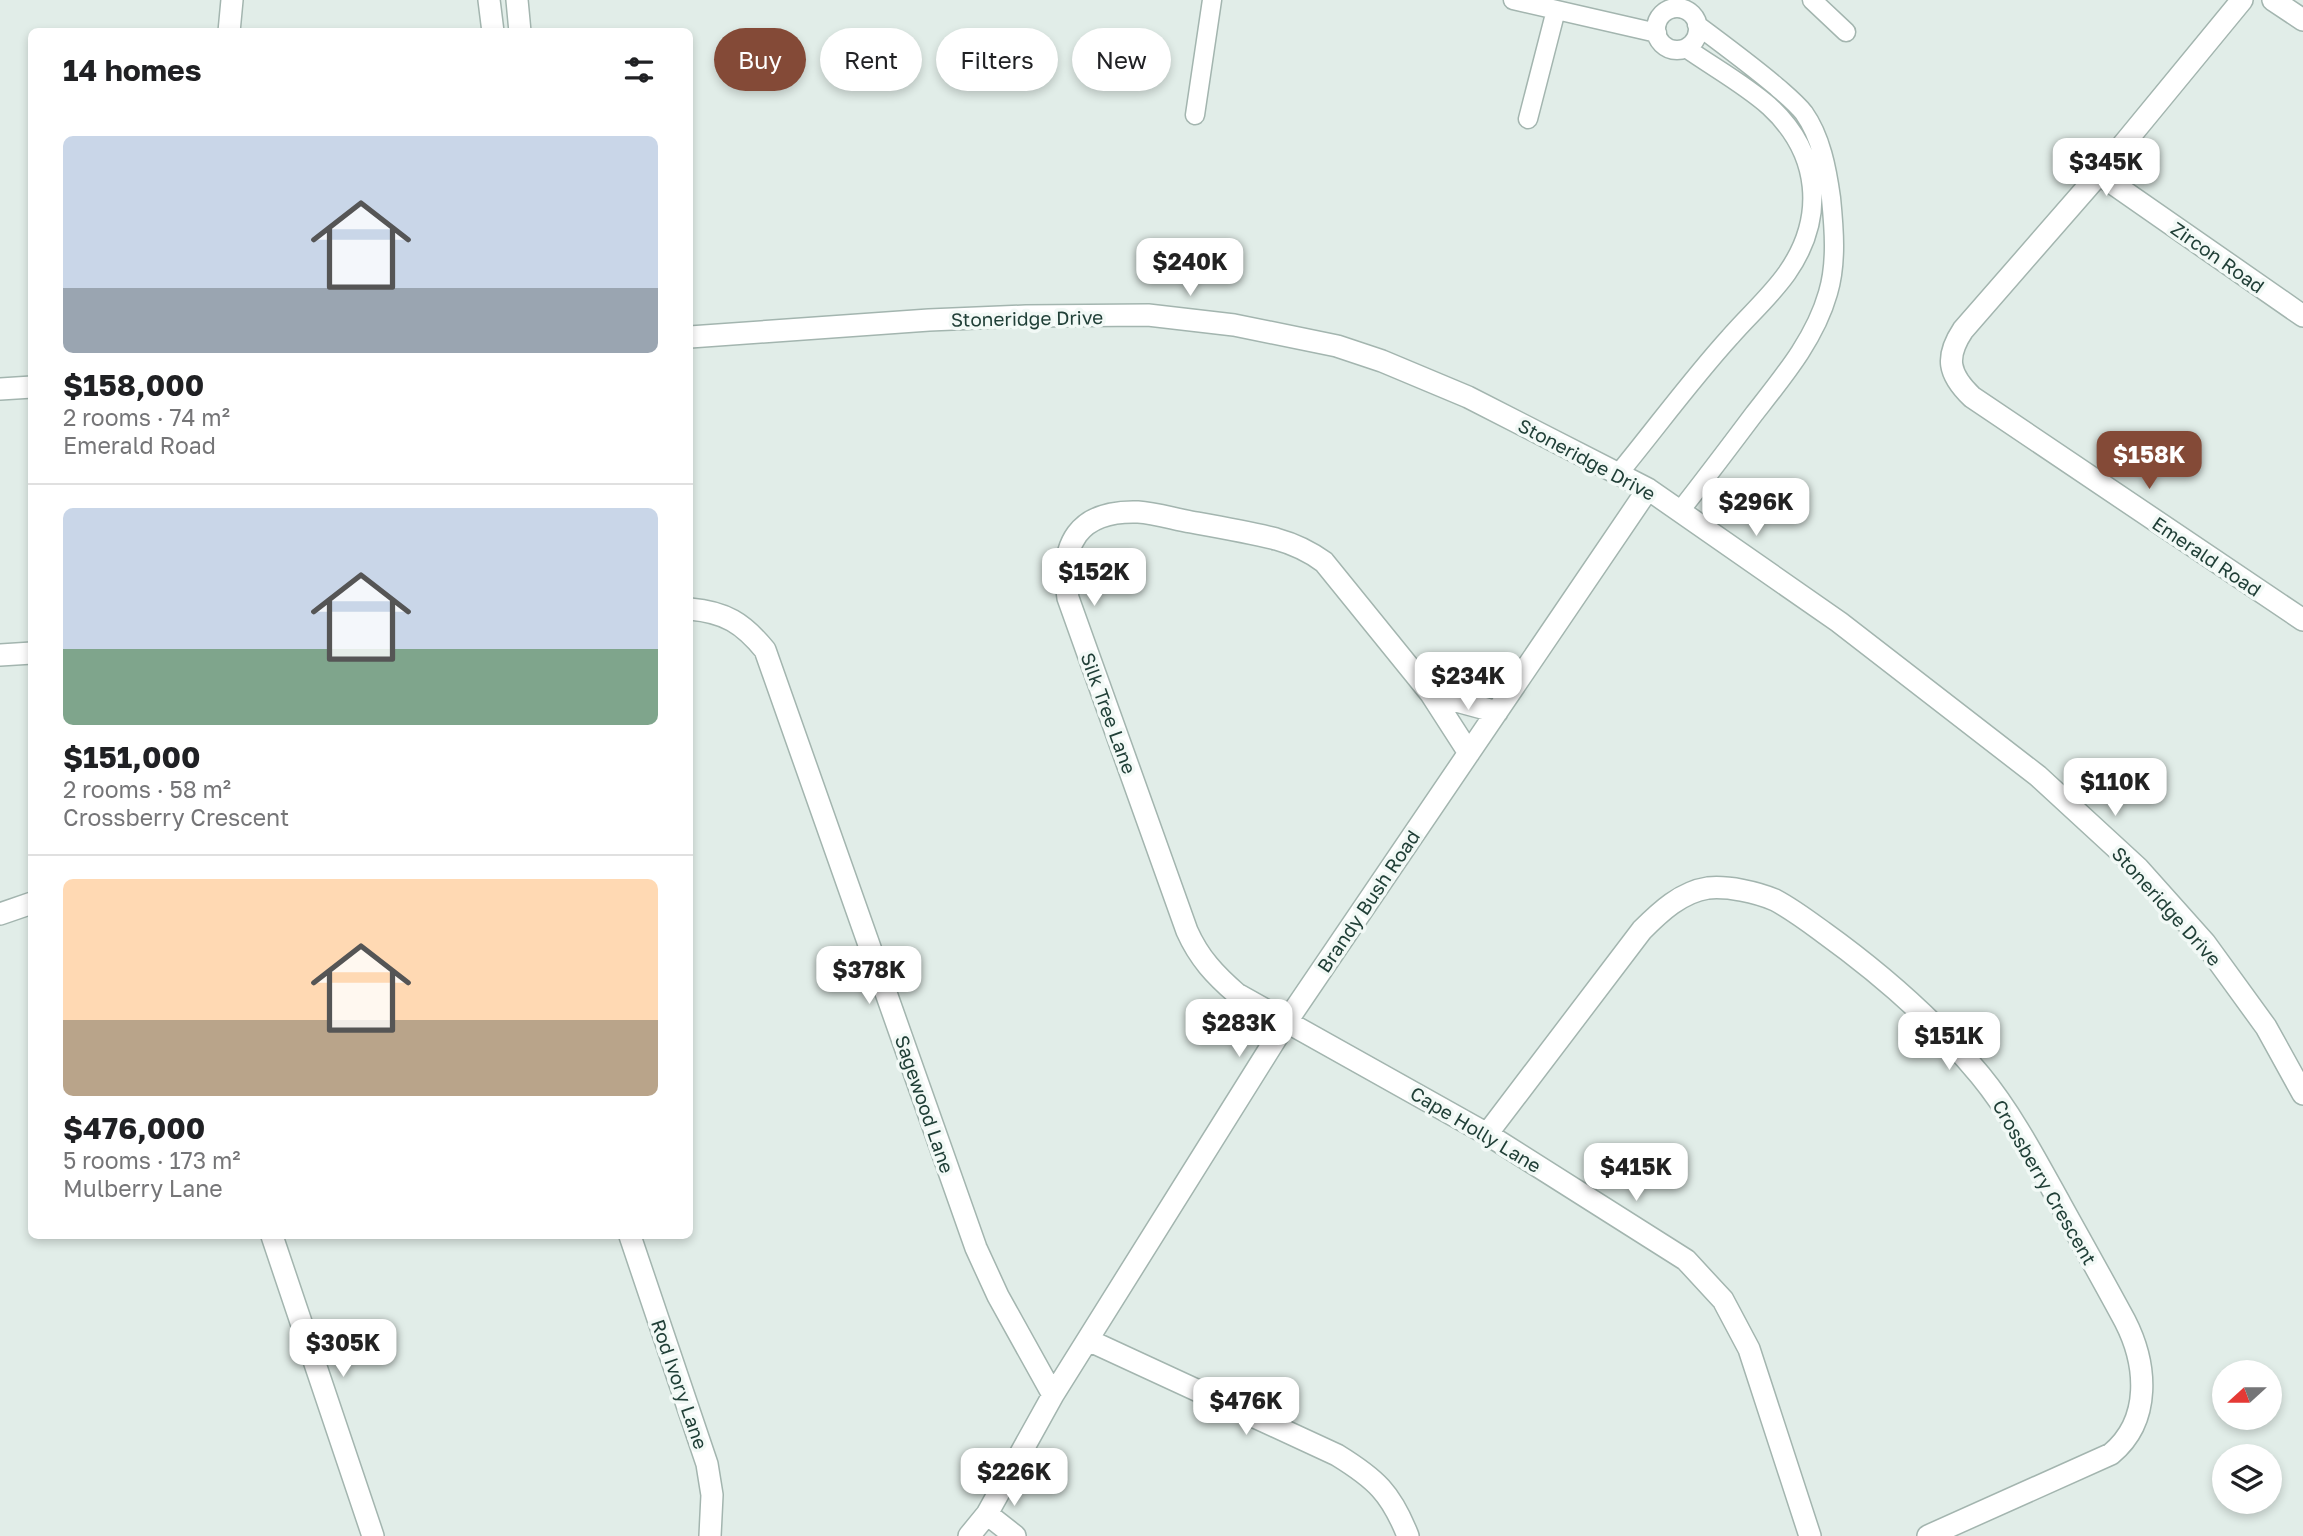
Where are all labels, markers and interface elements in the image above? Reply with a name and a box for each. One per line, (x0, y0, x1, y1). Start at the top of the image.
chip: Buy (714, 28, 806, 91)
chip: Rent (820, 28, 922, 91)
chip: Filters (936, 28, 1058, 91)
chip: New (1072, 28, 1171, 91)
icon: filters (620, 51, 658, 89)
text: 14 homes (63, 52, 202, 88)
pin: $345K (2057, 138, 2155, 198)
text: $345K (2069, 147, 2143, 175)
icon: home (298, 182, 424, 308)
street label: Zircon Road (2167, 216, 2269, 298)
pin: $240K (1141, 238, 1239, 298)
text: $240K (1152, 247, 1228, 275)
street label: Stoneridge Drive (951, 305, 1103, 331)
text: $158,000 (63, 367, 204, 403)
text: 2 rooms · 74 m² (63, 403, 230, 431)
street label: Stoneridge Drive (1514, 413, 1660, 505)
text: Emerald Road (63, 431, 216, 459)
pin: $158K (2100, 432, 2198, 491)
text: $158K (2113, 440, 2185, 468)
pin: $296K (1707, 478, 1805, 538)
text: $296K (1718, 487, 1794, 515)
street label: Emerald Road (2148, 511, 2266, 601)
pin: $152K (1045, 548, 1143, 608)
icon: home (298, 554, 424, 680)
text: $152K (1058, 557, 1130, 585)
street label: Silk Tree Lane (1076, 649, 1142, 777)
pin: $234K (1419, 652, 1517, 712)
text: $234K (1431, 661, 1505, 689)
text: $151,000 (63, 739, 200, 775)
pin: $110K (2066, 758, 2164, 818)
text: $110K (2080, 767, 2150, 795)
text: 2 rooms · 58 m² (63, 775, 231, 803)
text: Crossberry Crescent (63, 803, 289, 831)
street label: Brandy Bush Road (1312, 825, 1424, 977)
street label: Stoneridge Drive (2108, 842, 2226, 970)
icon: home (298, 925, 424, 1051)
pin: $378K (820, 946, 918, 1006)
text: $378K (832, 955, 906, 983)
pin: $283K (1190, 1000, 1288, 1059)
text: $283K (1202, 1008, 1276, 1036)
pin: $151K (1900, 1012, 1998, 1072)
text: $151K (1914, 1021, 1984, 1049)
street label: Sagewood Lane (891, 1032, 959, 1176)
street label: Cape Holly Lane (1406, 1081, 1546, 1177)
street label: Crossberry Crescent (1988, 1095, 2102, 1269)
text: $476,000 (63, 1110, 205, 1146)
pin: $415K (1587, 1144, 1685, 1203)
text: 5 rooms · 173 m² (63, 1146, 241, 1174)
text: $415K (1600, 1152, 1672, 1180)
text: Mulberry Lane (63, 1174, 223, 1202)
street label: Rod Ivory Lane (647, 1316, 713, 1452)
pin: $305K (294, 1320, 392, 1379)
text: $305K (305, 1328, 381, 1356)
north arrow (2212, 1360, 2282, 1430)
map controls (2212, 1360, 2282, 1514)
pin: $476K (1197, 1378, 1295, 1437)
text: $476K (1209, 1386, 1283, 1414)
button: layers (2212, 1444, 2282, 1514)
pin: $226K (965, 1448, 1063, 1508)
text: $226K (977, 1457, 1051, 1485)

